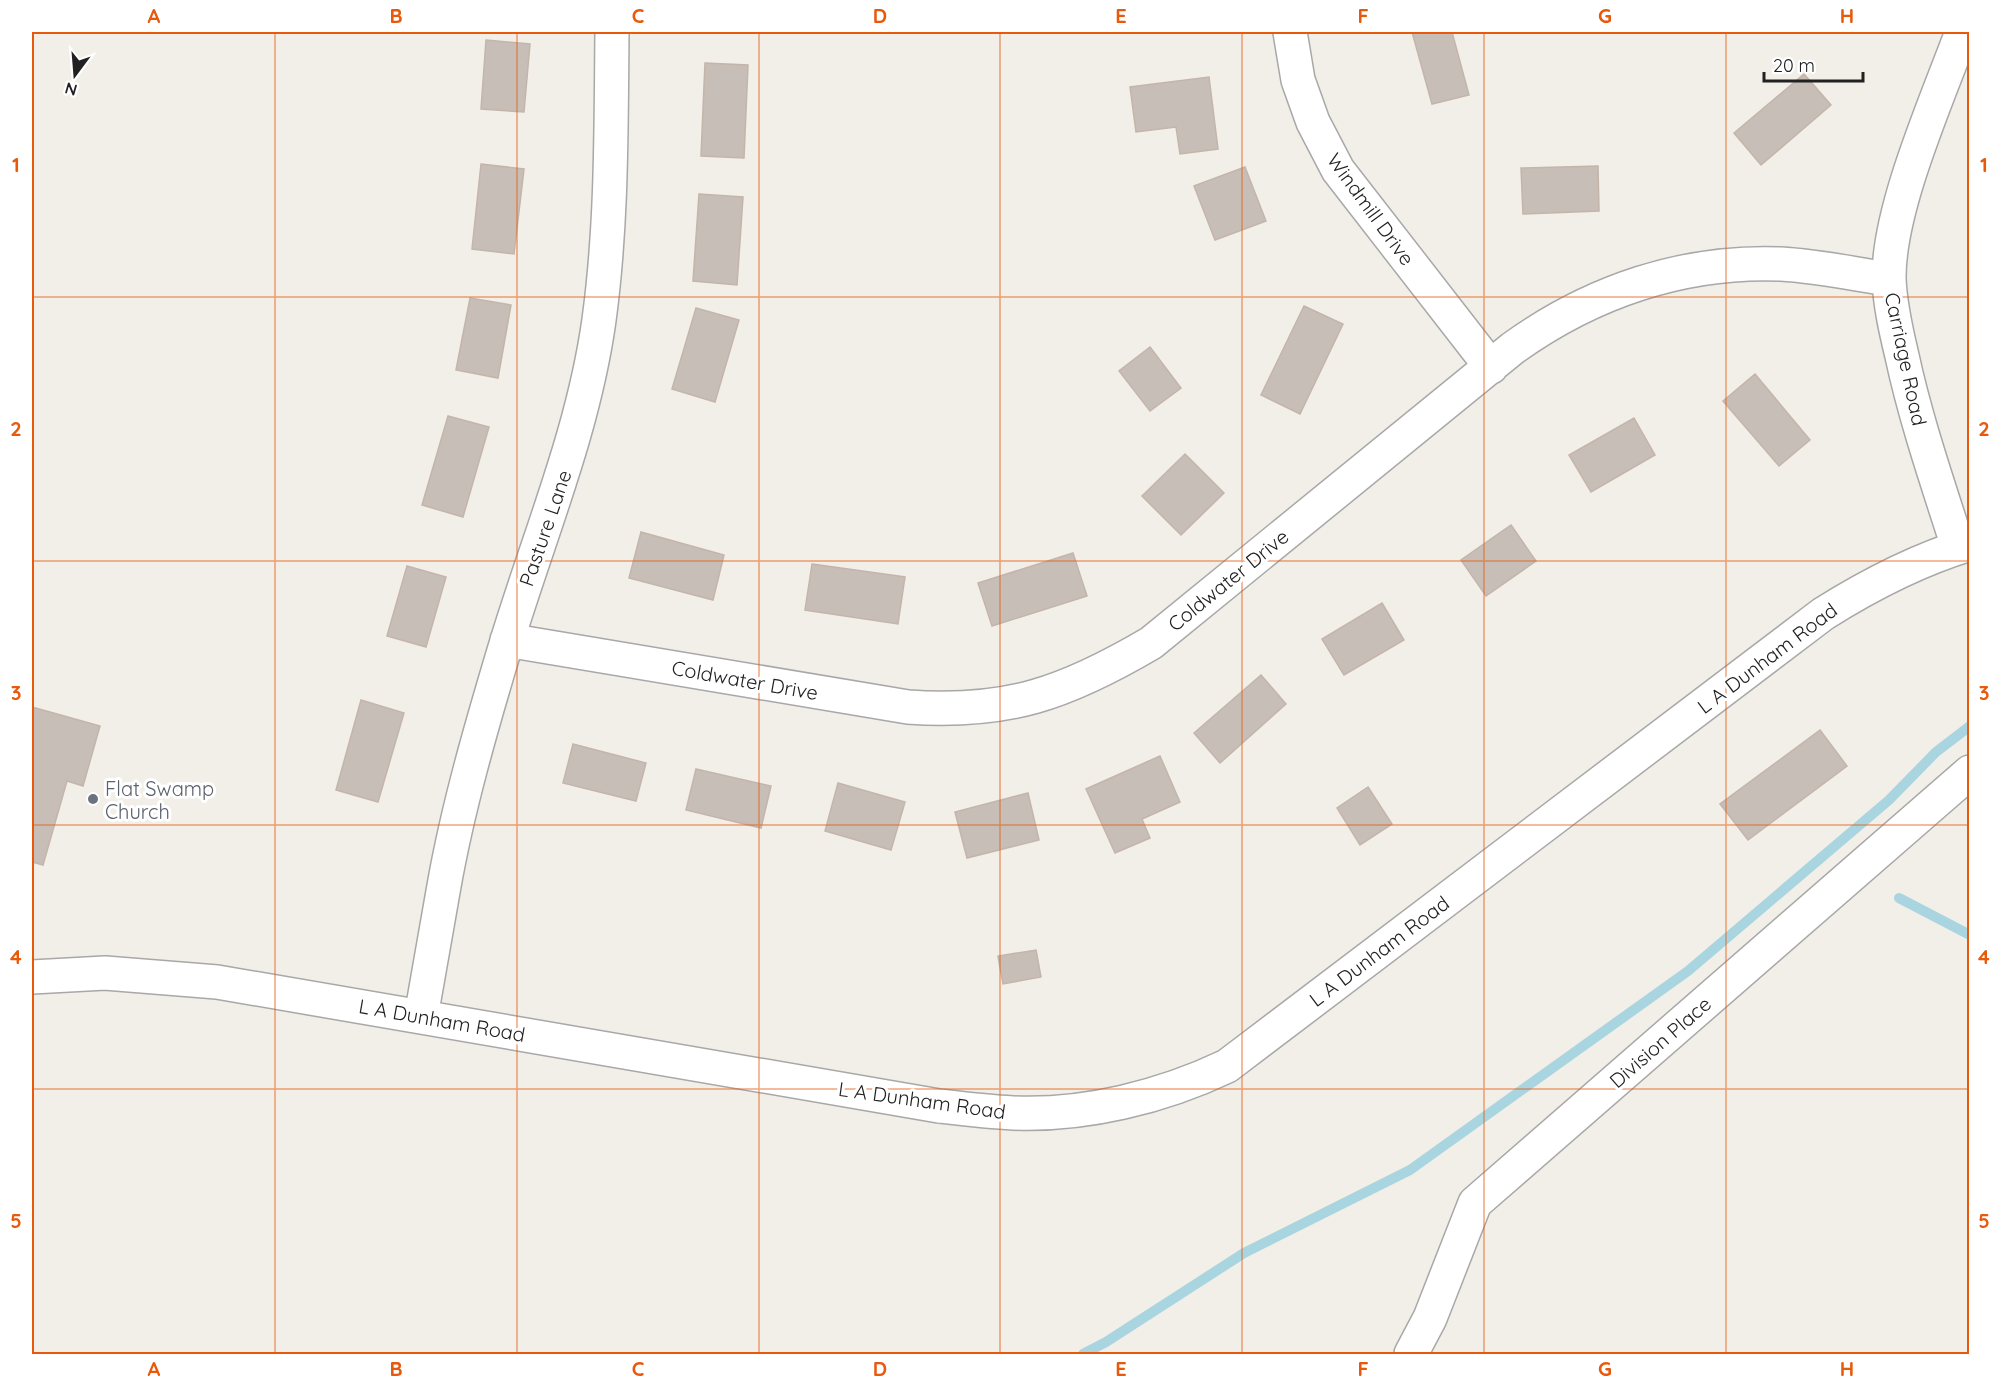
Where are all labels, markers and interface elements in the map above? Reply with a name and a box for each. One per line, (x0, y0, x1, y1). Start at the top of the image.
text: A (148, 3, 161, 28)
text: B (389, 3, 403, 28)
text: C (632, 3, 645, 28)
text: D (873, 3, 887, 28)
text: E (1115, 3, 1127, 28)
text: F (1357, 3, 1369, 28)
text: G (1598, 3, 1612, 28)
text: H (1840, 3, 1854, 28)
north arrow (45, 45, 105, 105)
scale bar (1764, 45, 1863, 83)
text: 20 m (1773, 54, 1815, 77)
text: N (62, 78, 79, 101)
street label: Windmill Drive (1322, 148, 1420, 270)
text: 1 (12, 152, 20, 177)
text: 1 (1980, 152, 1988, 177)
street label: Carriage Road (1880, 290, 1932, 428)
text: 2 (10, 416, 22, 441)
text: 2 (1978, 416, 1990, 441)
street label: Pasture Lane (513, 467, 577, 589)
street label: Coldwater Drive (1163, 524, 1293, 636)
street label: L A Dunham Road (1692, 597, 1842, 719)
street label: Coldwater Drive (670, 655, 820, 705)
text: 3 (11, 680, 21, 705)
text: 3 (1979, 680, 1989, 705)
place label: Flat Swamp Church (105, 776, 214, 824)
marker: Flat Swamp Church (86, 792, 100, 806)
street label: L A Dunham Road (1304, 890, 1454, 1012)
text: 4 (10, 944, 22, 969)
text: 4 (1978, 944, 1990, 969)
street label: Division Place (1604, 991, 1716, 1093)
street label: L A Dunham Road (357, 993, 527, 1047)
street label: L A Dunham Road (837, 1076, 1007, 1124)
text: 5 (10, 1208, 22, 1233)
text: 5 (1978, 1208, 1990, 1233)
text: A (148, 1356, 161, 1381)
text: B (389, 1356, 403, 1381)
text: C (632, 1356, 645, 1381)
text: D (873, 1356, 887, 1381)
text: E (1115, 1356, 1127, 1381)
text: F (1357, 1356, 1369, 1381)
text: G (1598, 1356, 1612, 1381)
text: H (1840, 1356, 1854, 1381)

